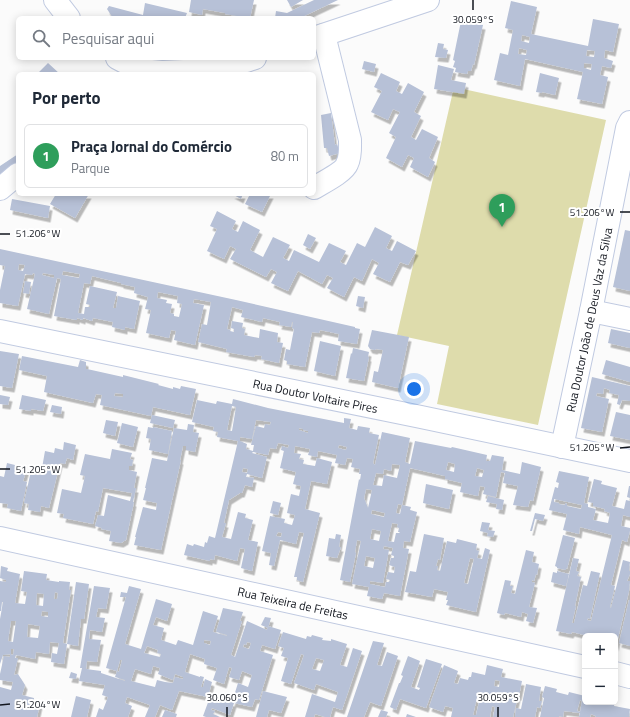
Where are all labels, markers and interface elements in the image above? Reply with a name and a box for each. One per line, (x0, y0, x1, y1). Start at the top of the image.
text: 30.059°S (452, 12, 494, 27)
search box (16, 16, 316, 60)
icon: search (30, 27, 52, 49)
text: Pesquisar aqui (62, 27, 154, 50)
text: Por perto (32, 85, 101, 111)
text: Praça Jornal do Comércio (71, 135, 232, 158)
text: 1 (42, 146, 50, 166)
text: 80 m (271, 146, 299, 166)
text: Parque (71, 158, 110, 178)
pin: 1 (489, 194, 515, 227)
text: 51.206°W (570, 205, 614, 220)
text: 51.206°W (16, 226, 60, 241)
street label: Rua Doutor João de Deus Vaz da Silva (560, 226, 617, 414)
street label: Rua Doutor Voltaire Pires (251, 373, 380, 418)
your location (404, 379, 424, 399)
text: 51.205°W (570, 440, 614, 455)
text: 51.205°W (16, 462, 60, 477)
street label: Rua Teixeira de Freitas (236, 581, 350, 624)
map controls (582, 633, 618, 705)
button: + (582, 633, 618, 669)
button: − (582, 669, 618, 705)
text: 30.060°S (206, 690, 248, 705)
text: 30.059°S (477, 690, 519, 705)
text: 51.204°W (16, 697, 60, 712)

